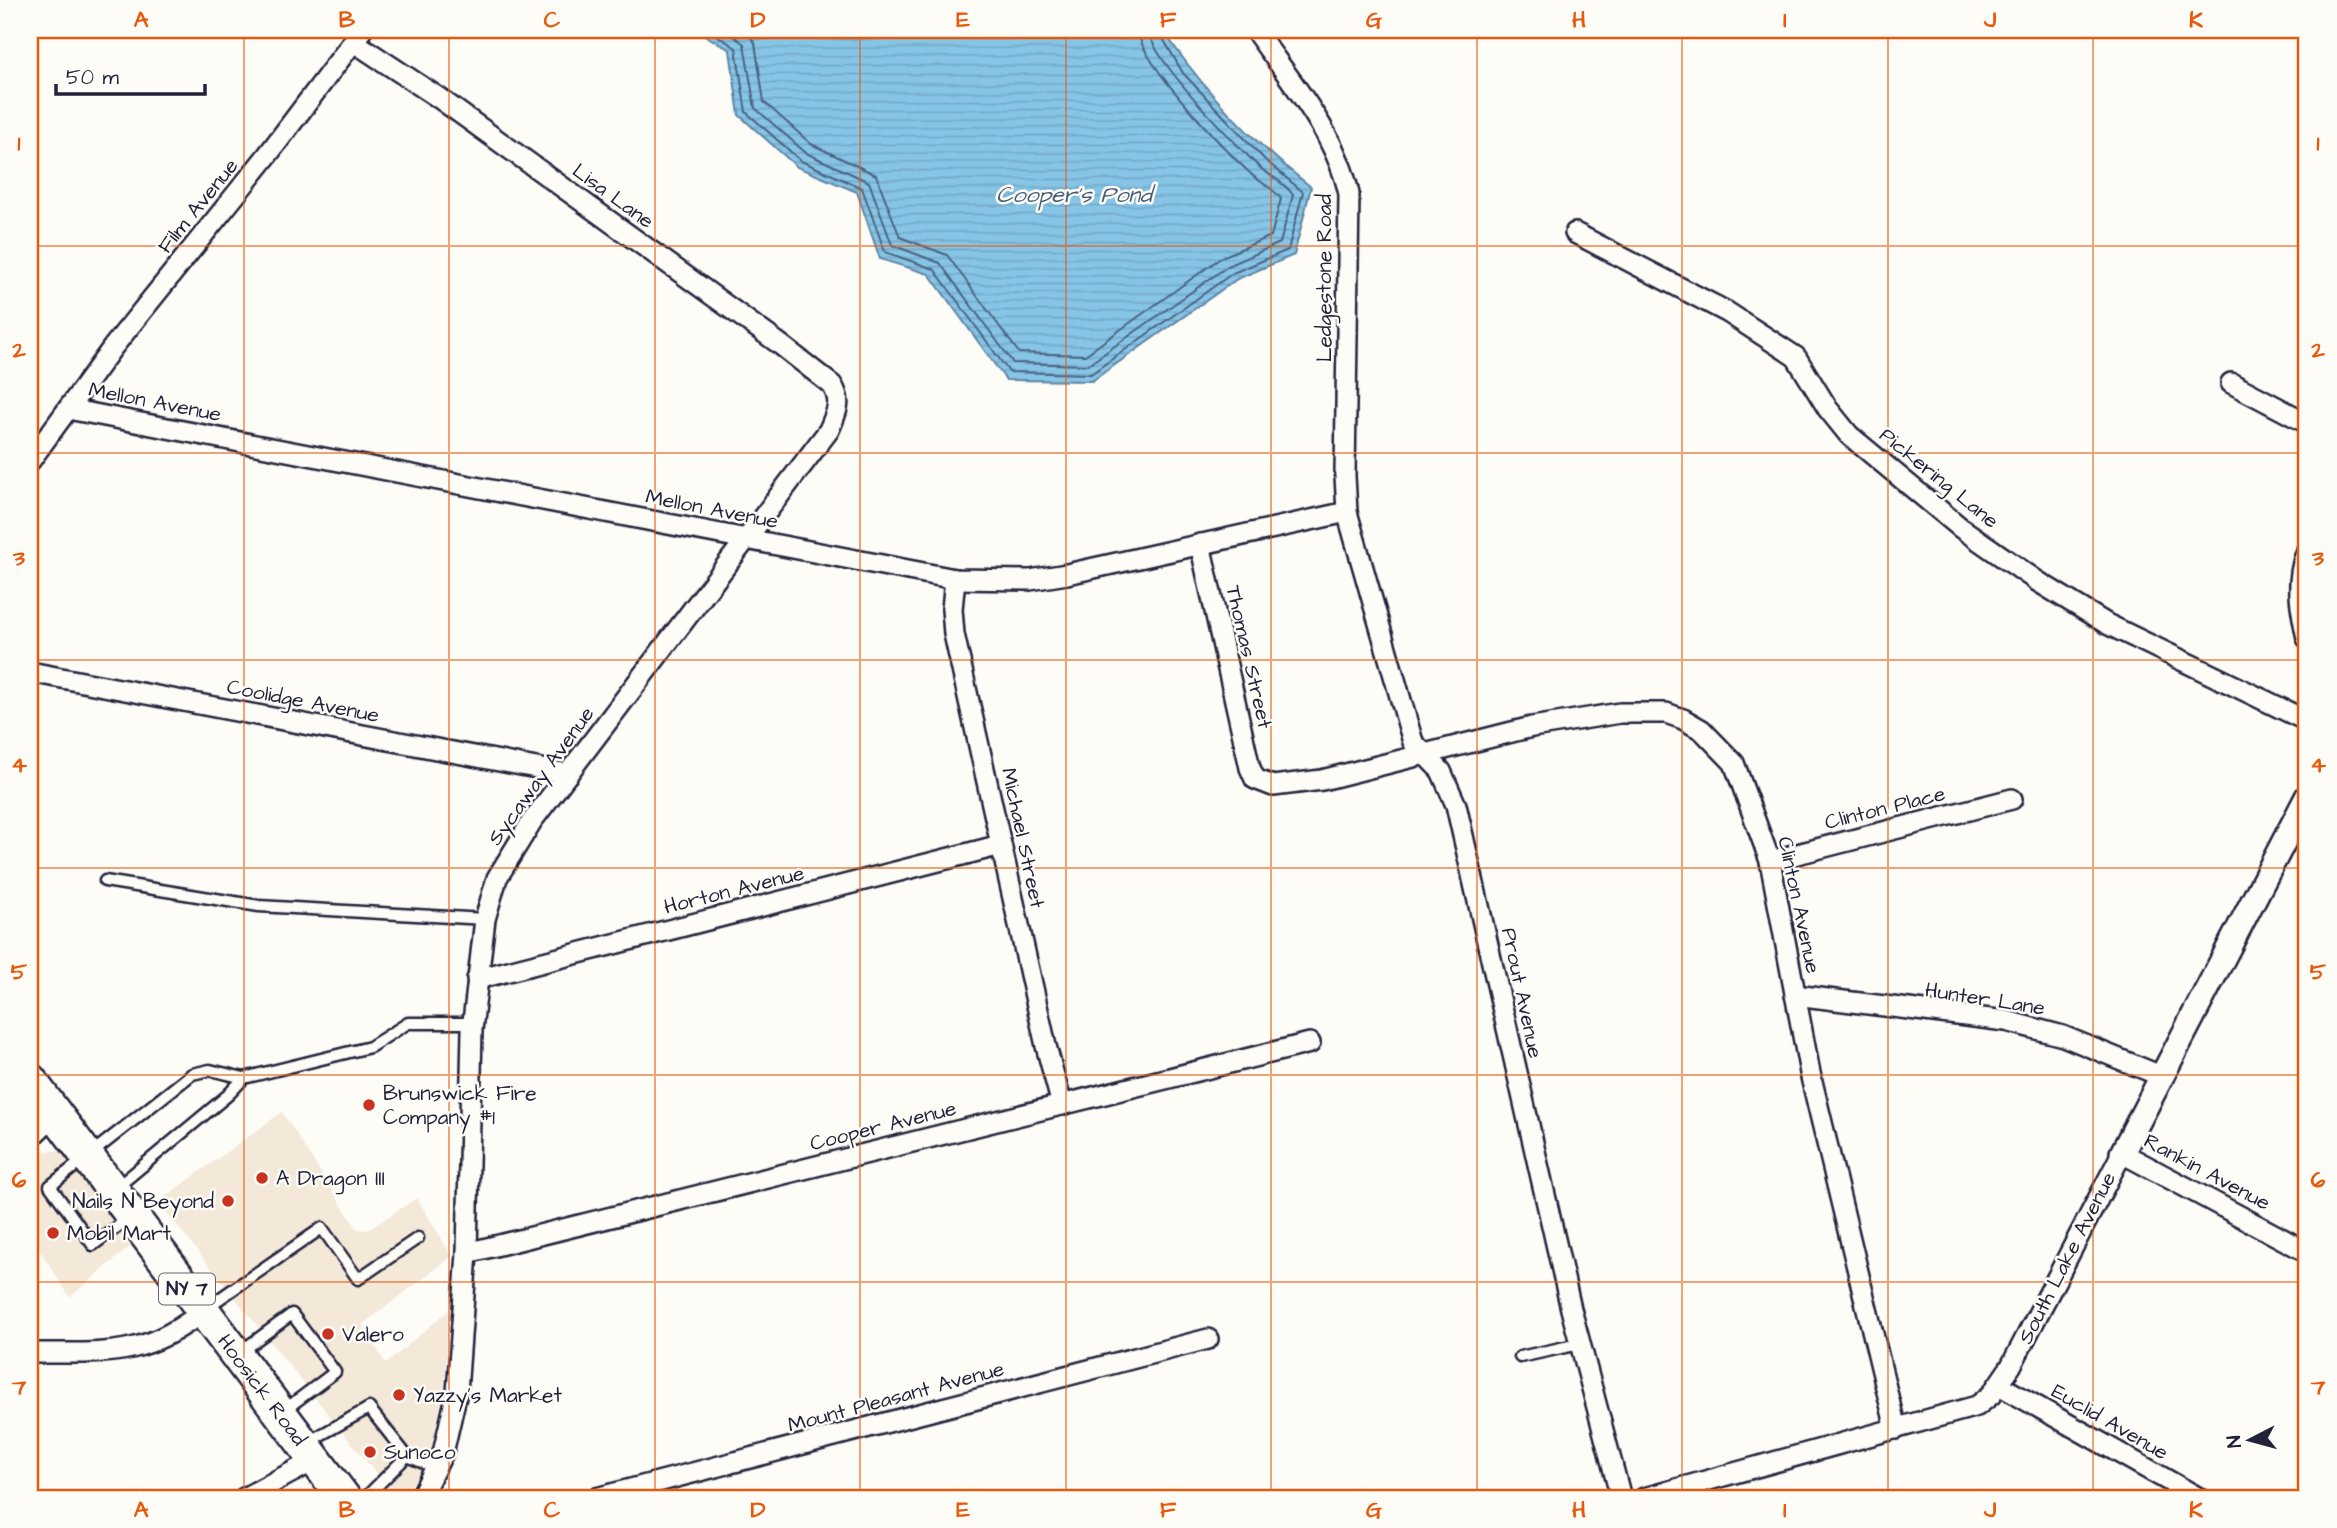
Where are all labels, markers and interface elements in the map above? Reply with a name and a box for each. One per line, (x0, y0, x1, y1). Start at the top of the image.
text: A (134, 4, 149, 36)
text: B (339, 4, 356, 36)
text: C (544, 4, 561, 36)
text: D (751, 4, 766, 36)
text: E (956, 4, 970, 36)
text: F (1160, 4, 1177, 36)
text: G (1366, 4, 1382, 36)
text: H (1572, 4, 1586, 36)
text: I (1783, 4, 1787, 36)
text: J (1983, 4, 1997, 36)
text: K (2189, 4, 2204, 36)
scale bar (56, 52, 205, 96)
text: 50 m (66, 63, 120, 92)
text: 1 (18, 127, 21, 159)
text: 1 (2317, 127, 2320, 159)
street label: Film Avenue (151, 153, 245, 259)
street label: Lisa Lane (566, 157, 660, 235)
water label: Cooper's Pond (996, 179, 1156, 211)
street label: Ledgestone Road (1310, 194, 1341, 362)
text: 2 (11, 334, 26, 366)
text: 2 (2310, 334, 2325, 366)
street label: Mellon Avenue (86, 375, 224, 429)
street label: Pickering Lane (1872, 421, 2005, 537)
street label: Mellon Avenue (643, 482, 781, 536)
text: 3 (12, 542, 25, 574)
text: 3 (2311, 542, 2324, 574)
street label: Thomas Street (1218, 583, 1280, 732)
street label: Coolidge Avenue (224, 672, 382, 732)
street label: Sycaway Avenue (481, 701, 603, 852)
text: 4 (11, 749, 27, 781)
text: 4 (2310, 749, 2326, 781)
street label: Michael Street (994, 765, 1052, 911)
street label: Clinton Place (1822, 779, 1948, 837)
street label: Clinton Avenue (1770, 834, 1828, 976)
street label: Horton Avenue (661, 859, 807, 921)
street label: Prout Avenue (1494, 925, 1550, 1061)
text: 5 (11, 956, 28, 988)
text: 5 (2310, 956, 2327, 988)
street label: Hunter Lane (1923, 975, 2047, 1023)
place label: Brunswick Fire Company #1 (383, 1079, 537, 1134)
street label: Cooper Avenue (807, 1094, 959, 1159)
marker: Brunswick Fire Company #1 (361, 1097, 377, 1113)
street label: Rankin Avenue (2139, 1126, 2275, 1218)
text: 6 (12, 1164, 27, 1196)
place label: A Dragon III (276, 1164, 385, 1195)
text: 6 (2311, 1164, 2326, 1196)
street label: South Lake Avenue (2011, 1167, 2123, 1349)
marker: A Dragon III (254, 1170, 270, 1186)
place label: Nails N Beyond (72, 1187, 214, 1218)
marker: Nails N Beyond (220, 1193, 236, 1209)
place label: Mobil Mart (67, 1219, 172, 1248)
marker: Mobil Mart (45, 1225, 61, 1241)
road number: NY 7 (159, 1274, 215, 1304)
place label: Valero (342, 1320, 404, 1349)
marker: Valero (320, 1326, 336, 1342)
street label: Hoosick Road (210, 1328, 314, 1452)
street label: Mount Pleasant Avenue (785, 1354, 1007, 1440)
text: 7 (11, 1371, 27, 1403)
text: 7 (2310, 1371, 2326, 1403)
street label: Euclid Avenue (2046, 1377, 2174, 1467)
place label: Yazzy's Market (413, 1381, 562, 1412)
marker: Yazzy's Market (391, 1387, 407, 1403)
north arrow (2214, 1406, 2284, 1476)
text: N (2221, 1434, 2249, 1449)
place label: Sunoco (384, 1438, 456, 1467)
marker: Sunoco (362, 1444, 378, 1460)
text: A (134, 1494, 149, 1526)
text: B (339, 1494, 356, 1526)
text: C (544, 1494, 561, 1526)
text: D (751, 1494, 766, 1526)
text: E (956, 1494, 970, 1526)
text: F (1160, 1494, 1177, 1526)
text: G (1366, 1494, 1382, 1526)
text: H (1572, 1494, 1586, 1526)
text: I (1783, 1494, 1787, 1526)
text: J (1983, 1494, 1997, 1526)
text: K (2189, 1494, 2204, 1526)

